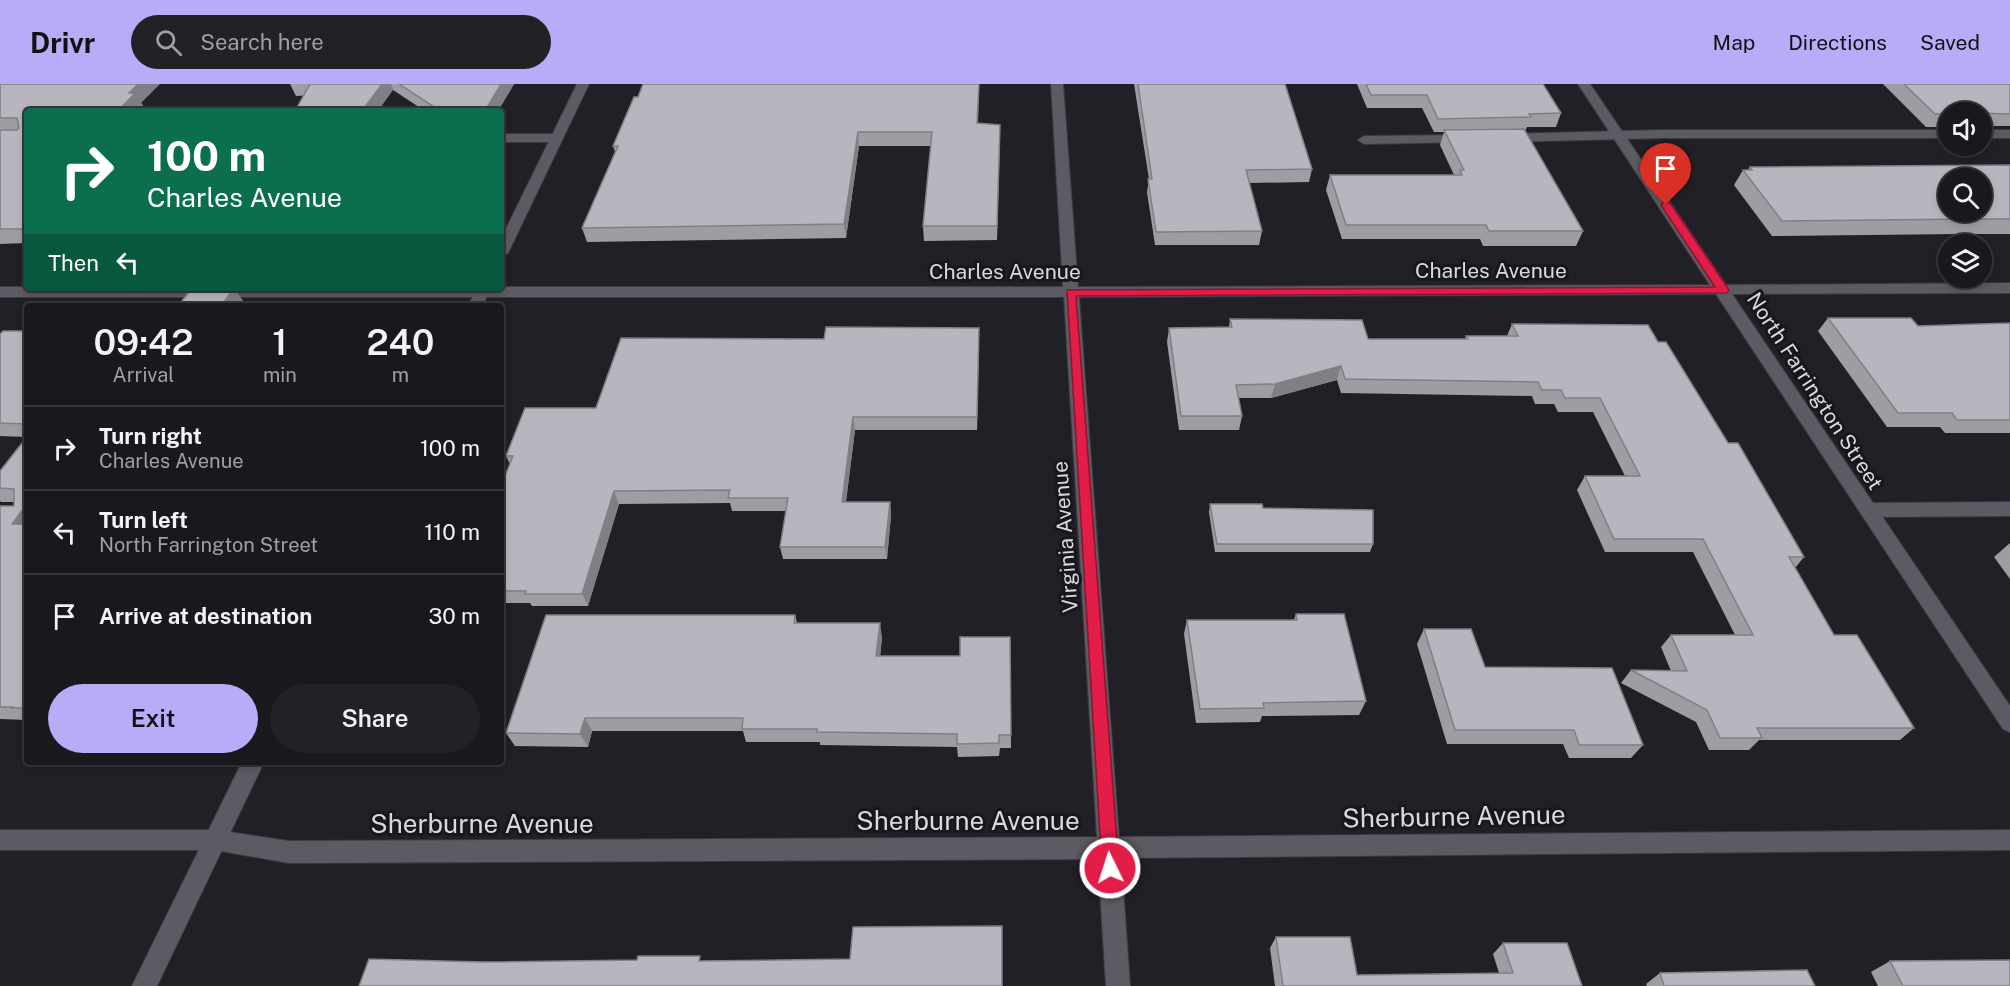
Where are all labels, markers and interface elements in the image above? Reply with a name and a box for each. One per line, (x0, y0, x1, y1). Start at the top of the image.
search box (131, 15, 551, 69)
text: Drivr (30, 26, 95, 59)
icon: search (152, 26, 185, 59)
text: Search here (200, 29, 324, 55)
text: Map (1713, 30, 1755, 55)
text: Directions (1788, 30, 1887, 55)
text: Saved (1920, 30, 1980, 55)
map controls (1938, 102, 1992, 288)
button: sound (1938, 102, 1992, 156)
text: 100 m (147, 131, 266, 180)
icon: right (48, 132, 126, 210)
pin (1640, 143, 1691, 205)
icon: arrive (1649, 152, 1682, 185)
button: search (1938, 168, 1992, 222)
text: Charles Avenue (147, 181, 342, 213)
button: layers (1938, 234, 1992, 288)
icon: left (111, 246, 144, 279)
text: Then (48, 250, 99, 276)
street label: Charles Avenue (1415, 258, 1567, 283)
street label: Charles Avenue (929, 259, 1081, 284)
street label: North Farrington Street (1742, 288, 1888, 494)
text: 09:42 (94, 321, 193, 363)
text: 1 (272, 321, 287, 363)
text: 240 (366, 321, 434, 363)
text: Arrival (113, 363, 174, 387)
text: min (263, 363, 297, 387)
text: m (392, 363, 409, 387)
text: Turn right (99, 423, 202, 449)
icon: right (48, 432, 81, 465)
text: 100 m (420, 435, 480, 461)
text: Charles Avenue (99, 449, 244, 473)
street label: Virginia Avenue (1047, 460, 1083, 614)
text: Turn left (99, 507, 188, 533)
icon: left (48, 516, 81, 549)
text: 110 m (424, 519, 480, 545)
text: North Farrington Street (99, 533, 318, 557)
icon: arrive (48, 600, 81, 633)
text: Arrive at destination (99, 603, 312, 629)
text: 30 m (428, 603, 480, 629)
button: Exit (48, 684, 258, 753)
button: Share (270, 684, 480, 753)
street label: Sherburne Avenue (1342, 799, 1566, 833)
street label: Sherburne Avenue (856, 805, 1080, 836)
street label: Sherburne Avenue (370, 808, 594, 839)
position arrow (1078, 836, 1142, 900)

